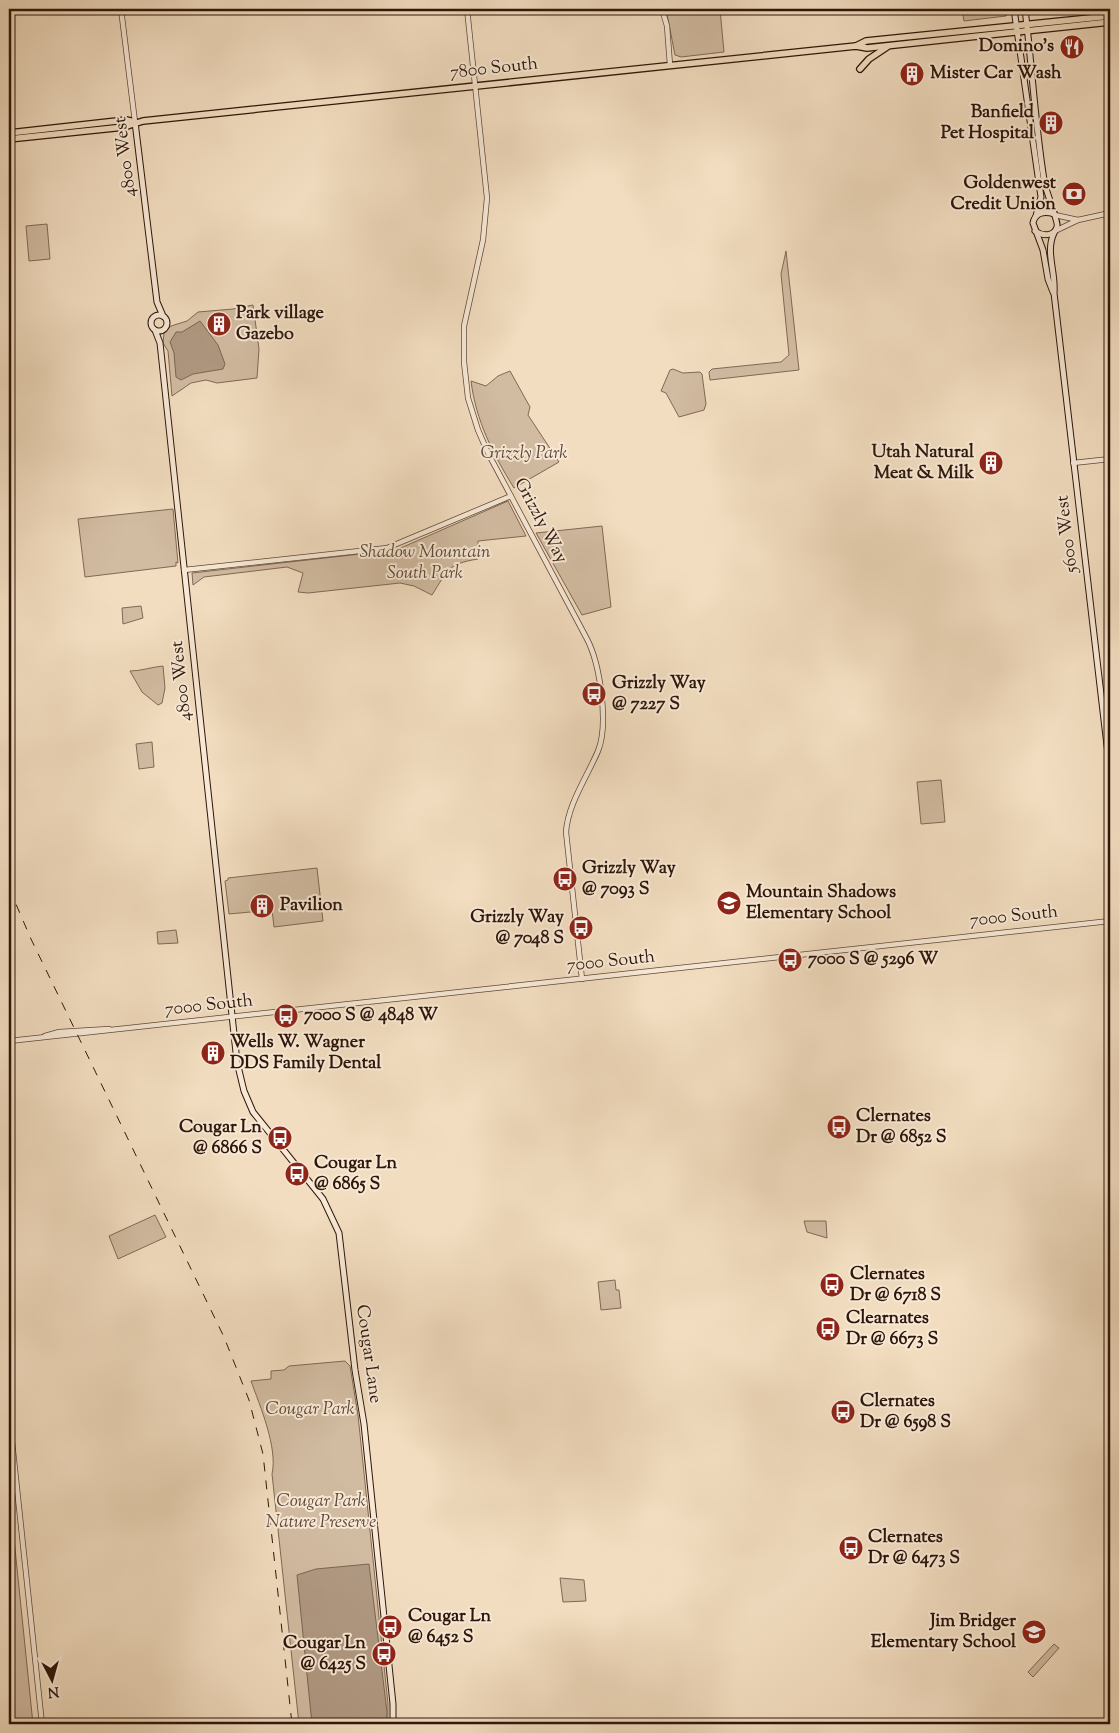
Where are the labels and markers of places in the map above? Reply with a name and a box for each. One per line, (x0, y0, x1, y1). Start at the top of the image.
place label: Domino's (979, 34, 1054, 60)
restaurant icon: Domino's (1059, 34, 1085, 60)
building icon: Mister Car Wash (899, 61, 925, 87)
place label: Mister Car Wash (930, 61, 1062, 87)
place label: Banfield Pet Hospital (941, 100, 1035, 147)
building icon: Banfield Pet Hospital (1038, 110, 1064, 136)
place label: Goldenwest Credit Union (951, 171, 1057, 218)
bank icon: Goldenwest Credit Union (1061, 181, 1087, 207)
place label: Park village Gazebo (236, 301, 325, 348)
building icon: Park village Gazebo (206, 311, 232, 337)
place label: Utah Natural Meat & Milk (871, 440, 975, 487)
building icon: Utah Natural Meat & Milk (978, 450, 1004, 476)
place label: Grizzly Way @ 7227 S (612, 671, 706, 718)
bus stop icon: Grizzly Way @ 7227 S (581, 681, 607, 707)
place label: Grizzly Way @ 7093 S (582, 856, 676, 903)
bus stop icon: Grizzly Way @ 7093 S (552, 866, 578, 892)
place label: Mountain Shadows Elementary School (746, 880, 896, 927)
school or university icon: Mountain Shadows Elementary School (716, 890, 742, 916)
building icon: Pavilion (249, 893, 275, 919)
place label: Pavilion (280, 893, 343, 919)
place label: Grizzly Way @ 7048 S (470, 905, 564, 952)
bus stop icon: Grizzly Way @ 7048 S (568, 915, 594, 941)
bus stop icon: 7000 S @ 5296 W (777, 947, 803, 973)
place label: 7000 S @ 5296 W (808, 947, 938, 973)
bus stop icon: 7000 S @ 4848 W (273, 1003, 299, 1029)
place label: 7000 S @ 4848 W (304, 1003, 438, 1029)
place label: Wells W. Wagner DDS Family Dental (230, 1030, 382, 1077)
building icon: Wells W. Wagner DDS Family Dental (200, 1040, 226, 1066)
place label: Clernates Dr @ 6852 S (856, 1104, 947, 1151)
bus stop icon: Clernates Dr @ 6852 S (826, 1114, 852, 1140)
place label: Cougar Ln @ 6866 S (179, 1115, 262, 1162)
bus stop icon: Cougar Ln @ 6866 S (267, 1125, 293, 1151)
place label: Cougar Ln @ 6865 S (314, 1151, 397, 1198)
bus stop icon: Cougar Ln @ 6865 S (284, 1161, 310, 1187)
place label: Clernates Dr @ 6718 S (850, 1262, 941, 1309)
bus stop icon: Clernates Dr @ 6718 S (819, 1272, 845, 1298)
place label: Clearnates Dr @ 6673 S (846, 1306, 938, 1353)
bus stop icon: Clearnates Dr @ 6673 S (815, 1316, 841, 1342)
place label: Clernates Dr @ 6598 S (860, 1389, 951, 1436)
bus stop icon: Clernates Dr @ 6598 S (830, 1399, 856, 1425)
place label: Clernates Dr @ 6473 S (868, 1525, 960, 1572)
bus stop icon: Clernates Dr @ 6473 S (838, 1535, 864, 1561)
place label: Cougar Ln @ 6452 S (408, 1604, 491, 1651)
place label: Jim Bridger Elementary School (871, 1609, 1017, 1656)
bus stop icon: Cougar Ln @ 6452 S (377, 1614, 403, 1640)
school or university icon: Jim Bridger Elementary School (1021, 1619, 1047, 1645)
place label: Cougar Ln @ 6425 S (283, 1631, 366, 1678)
bus stop icon: Cougar Ln @ 6425 S (371, 1641, 397, 1667)

